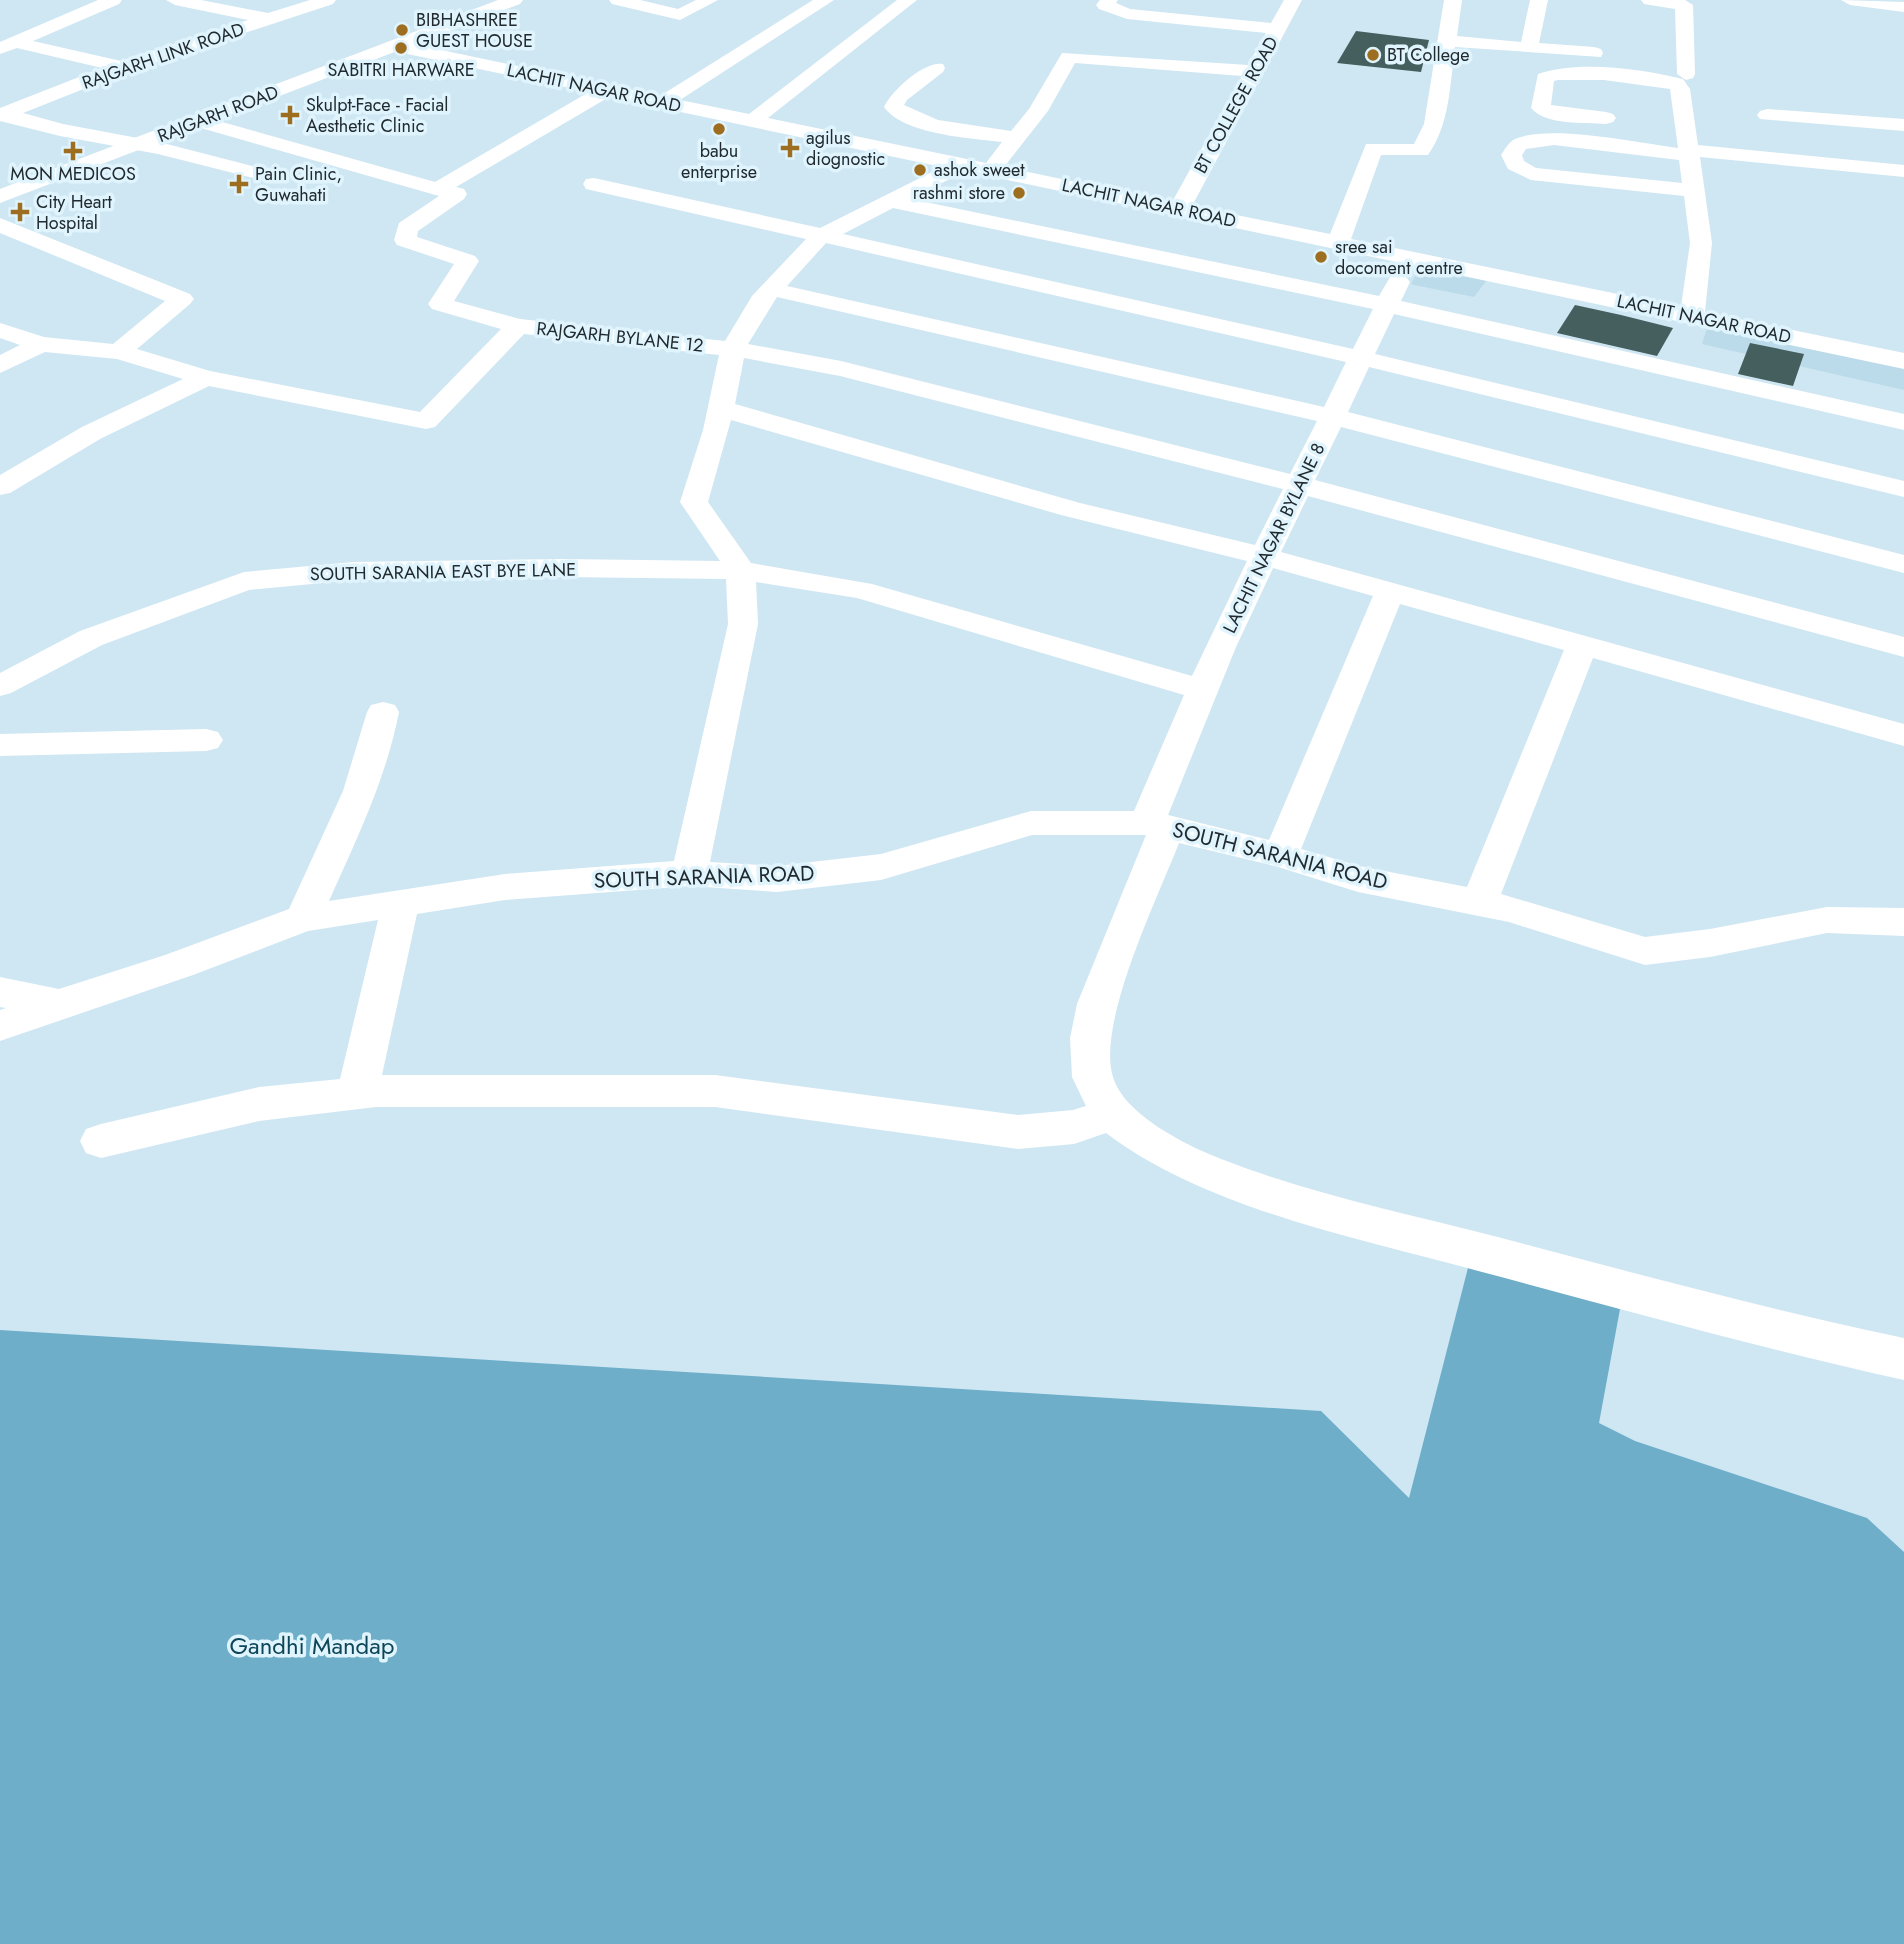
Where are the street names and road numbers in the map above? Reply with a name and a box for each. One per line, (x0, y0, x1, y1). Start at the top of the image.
street label: RAJGARH LINK ROAD (78, 16, 248, 96)
street label: BT COLLEGE ROAD (1188, 32, 1284, 178)
street label: LACHIT NAGAR ROAD (505, 57, 683, 119)
street label: RAJGARH ROAD (154, 79, 282, 149)
street label: LACHIT NAGAR ROAD (1060, 172, 1238, 234)
street label: LACHIT NAGAR ROAD (1615, 288, 1793, 350)
street label: RAJGARH BYLANE 12 (535, 315, 705, 359)
street label: LACHIT NAGAR BYLANE 8 (1217, 439, 1331, 637)
street label: SOUTH SARANIA EAST BYE LANE (310, 557, 576, 587)
street label: SOUTH SARANIA ROAD (1169, 815, 1391, 897)
street label: SOUTH SARANIA ROAD (593, 858, 815, 896)

